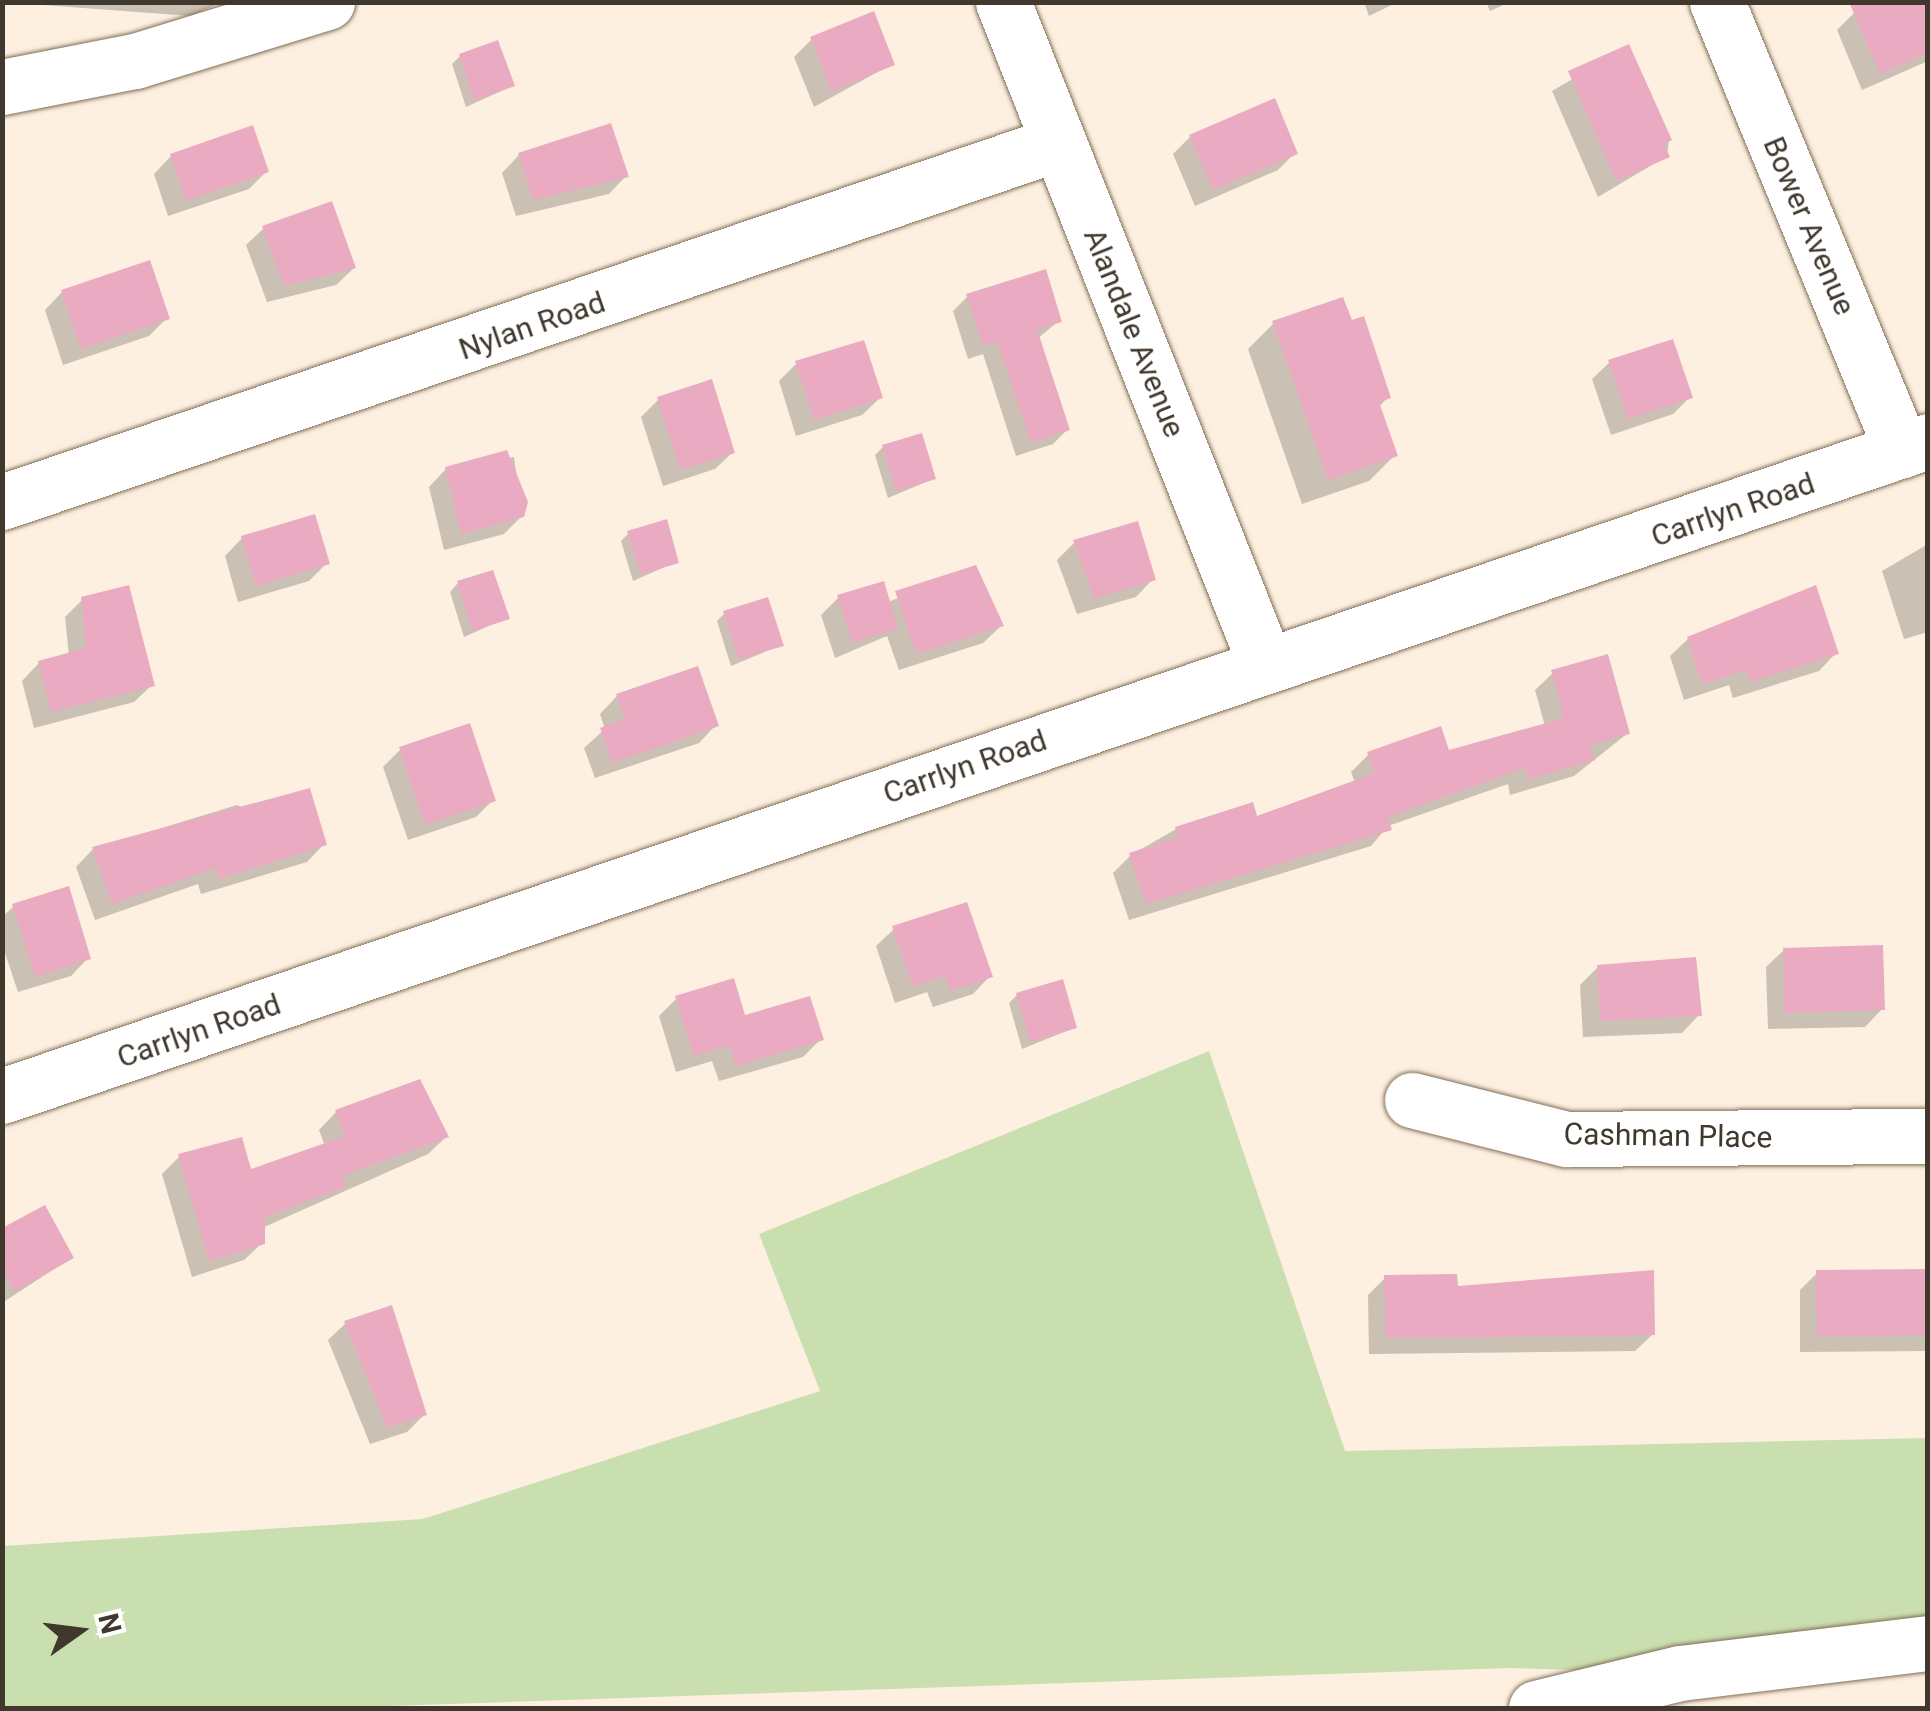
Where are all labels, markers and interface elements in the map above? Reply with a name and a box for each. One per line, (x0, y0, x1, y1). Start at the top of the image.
street label: Bower Avenue (1755, 132, 1863, 320)
street label: Alandale Avenue (1076, 223, 1192, 443)
street label: Nylan Road (454, 284, 610, 368)
street label: Carrlyn Road (1647, 465, 1819, 555)
street label: Carrlyn Road (879, 722, 1051, 812)
street label: Carrlyn Road (113, 986, 285, 1076)
street label: Cashman Place (1563, 1116, 1773, 1156)
north arrow (30, 1581, 130, 1681)
text: N (91, 1610, 128, 1637)

